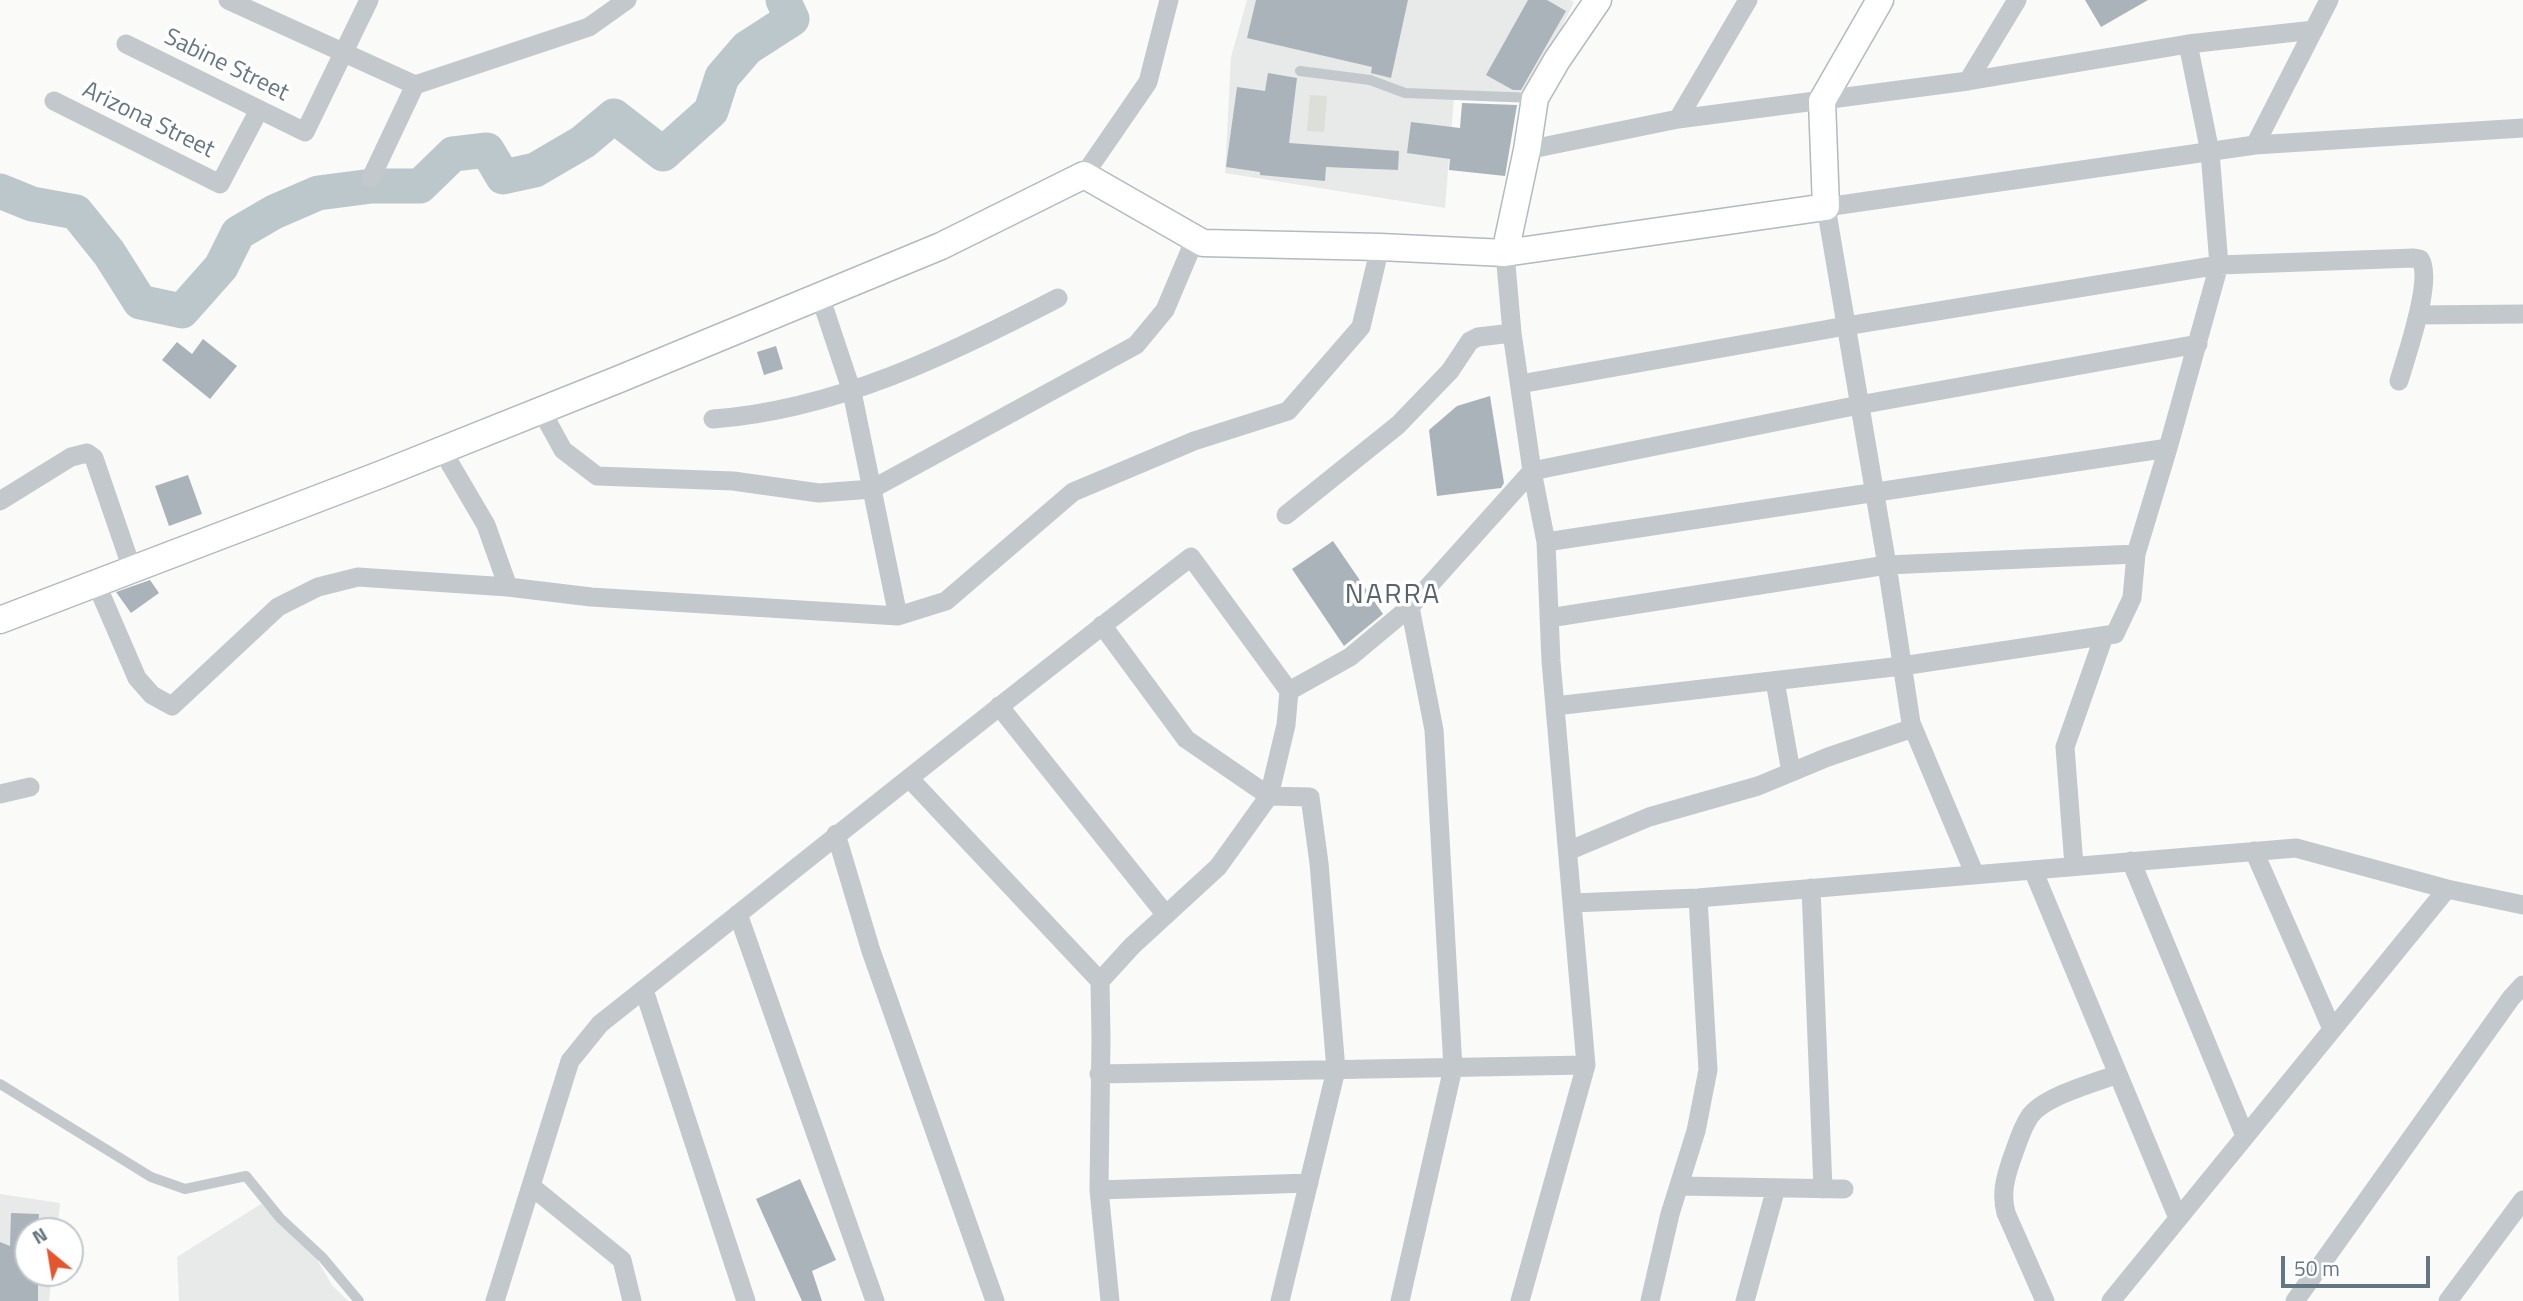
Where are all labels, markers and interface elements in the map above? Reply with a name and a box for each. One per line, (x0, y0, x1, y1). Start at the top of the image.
street label: Sabine Street (159, 23, 293, 109)
street label: Arizona Street (77, 77, 219, 165)
district label: NARRA (1345, 579, 1441, 613)
north arrow (14, 1217, 84, 1287)
text: N (26, 1219, 52, 1251)
scale bar (2285, 1242, 2434, 1286)
text: 50 m (2294, 1252, 2340, 1284)

